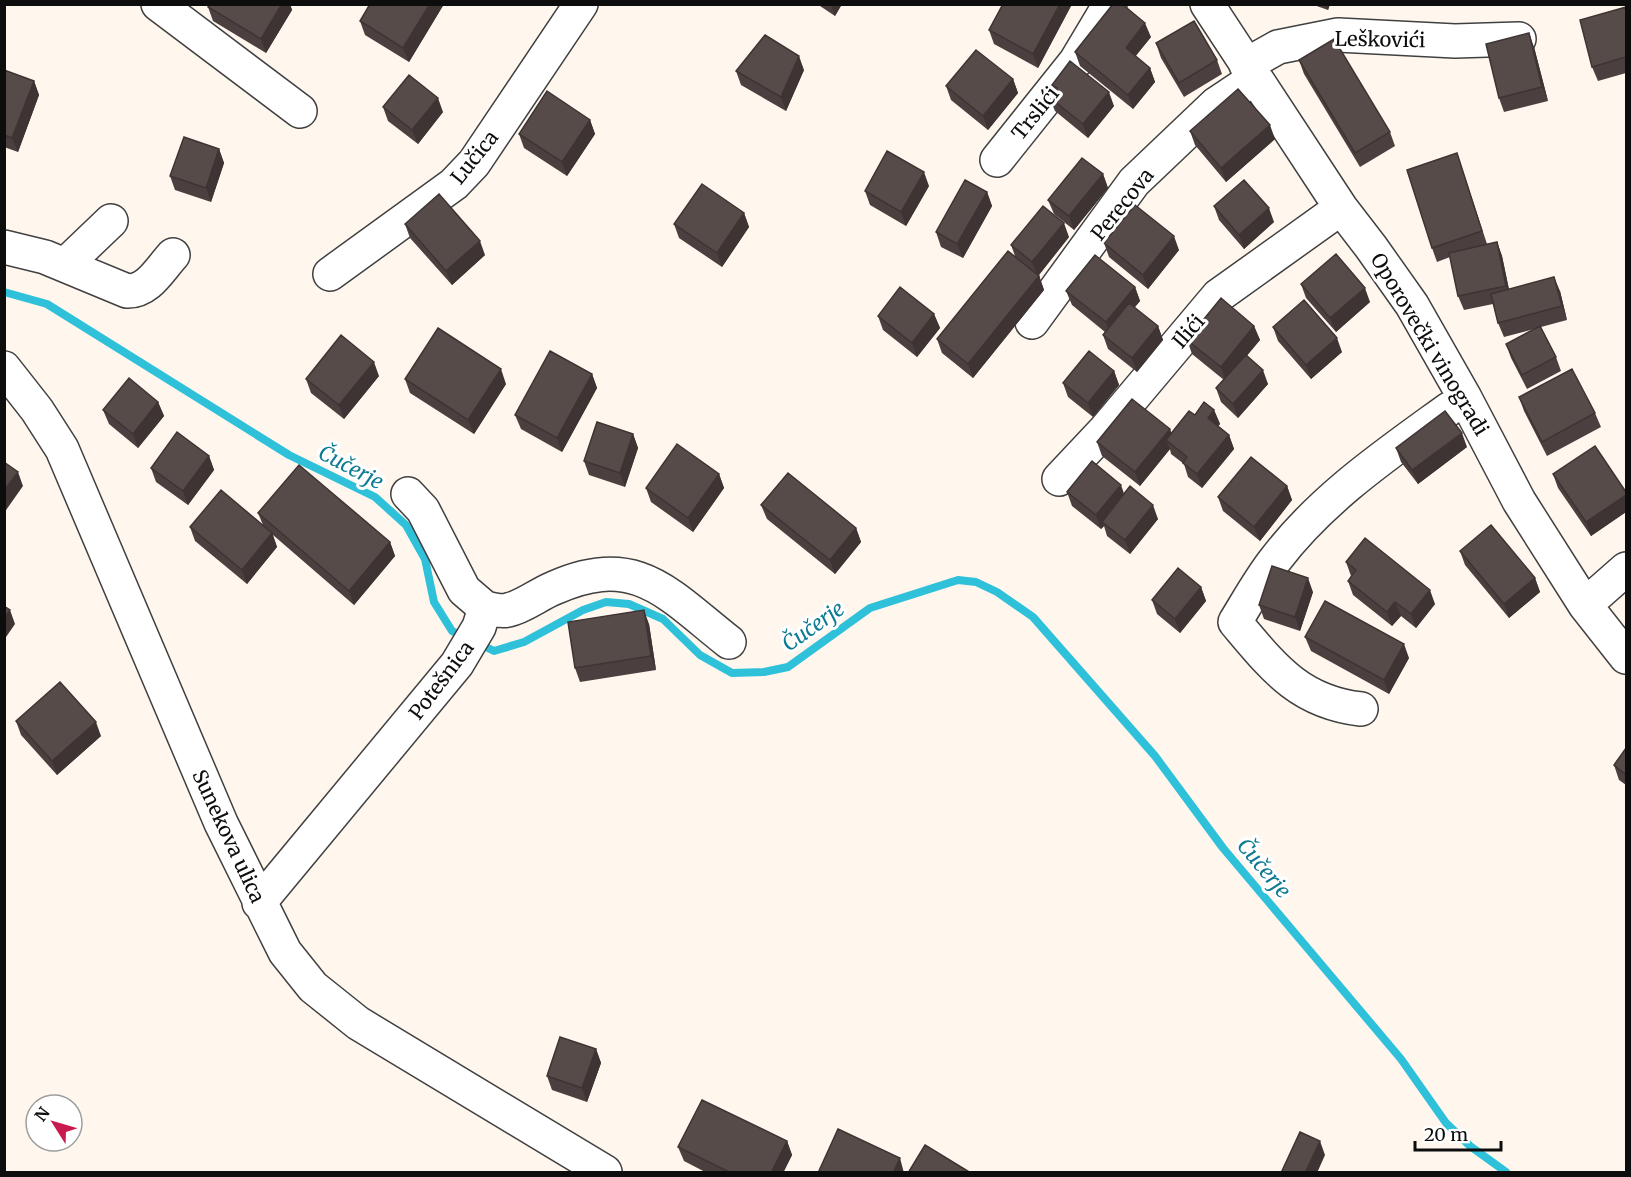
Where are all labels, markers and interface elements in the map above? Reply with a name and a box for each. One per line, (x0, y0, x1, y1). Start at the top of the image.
street label: Leškovići (1334, 26, 1426, 52)
street label: Trslići (1006, 81, 1064, 145)
street label: Lučica (445, 125, 503, 189)
street label: Perecova (1085, 163, 1159, 245)
street label: Oporovečki vinogradi (1366, 248, 1494, 440)
street label: Ilići (1167, 309, 1209, 353)
water label: Čučerje (314, 438, 389, 495)
water label: Čučerje (776, 594, 849, 657)
street label: Potešnica (403, 635, 479, 724)
street label: Sunekova ulica (187, 765, 271, 907)
water label: Čučerje (1231, 832, 1298, 904)
north arrow (24, 1093, 84, 1153)
text: N (30, 1103, 54, 1125)
scale bar (1415, 1114, 1500, 1152)
text: 20 m (1424, 1123, 1468, 1146)

